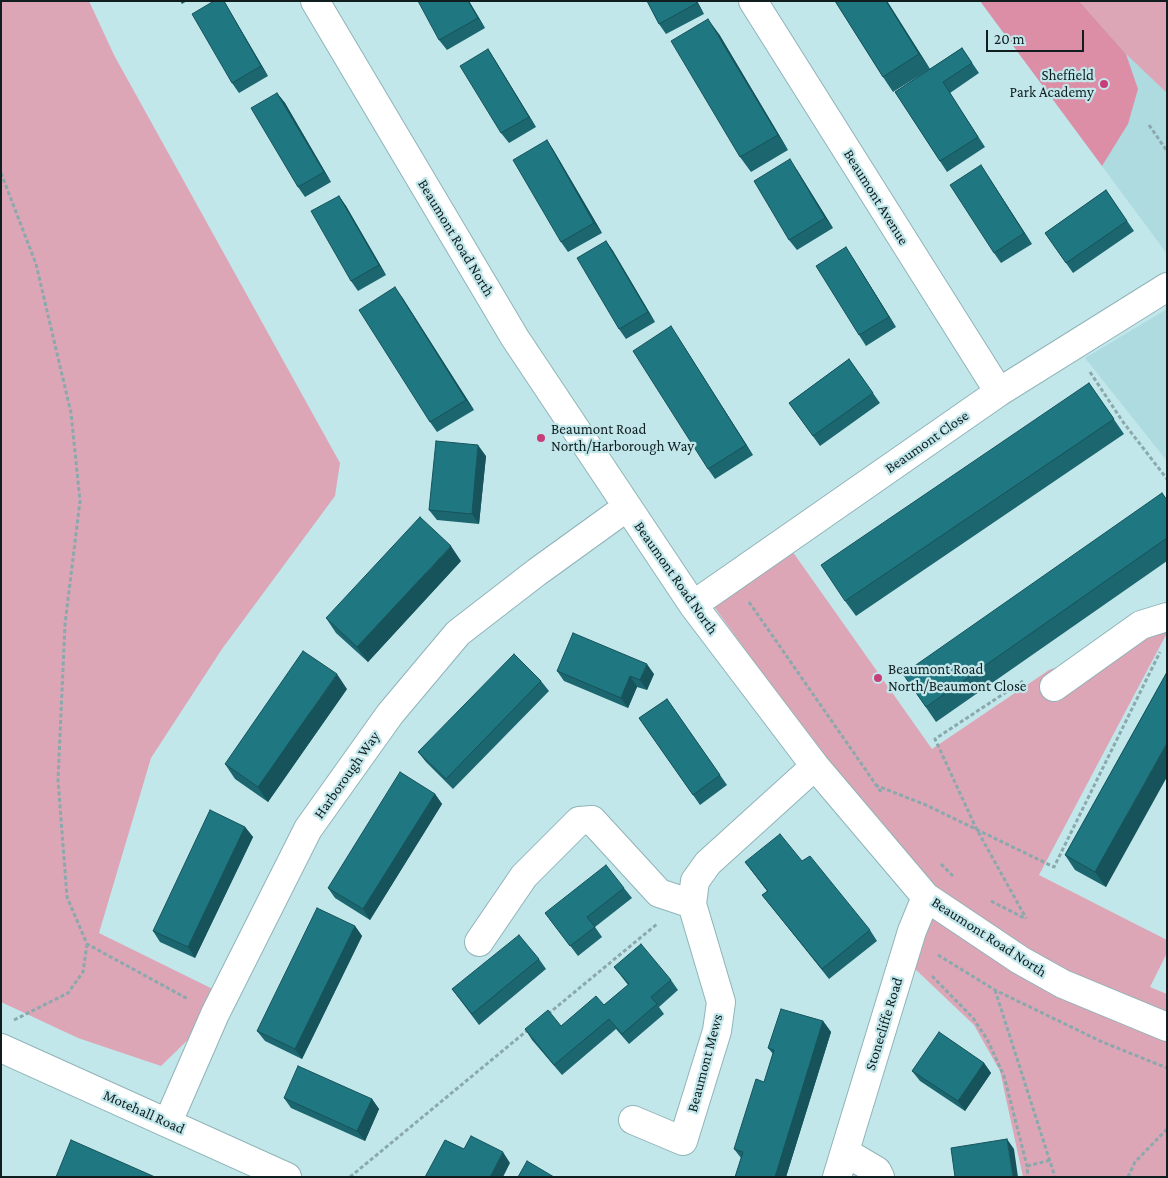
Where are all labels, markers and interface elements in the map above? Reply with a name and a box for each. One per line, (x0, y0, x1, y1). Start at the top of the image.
scale bar (988, 20, 1086, 52)
text: 20 m (994, 31, 1025, 47)
place label: Sheffield Park Academy (1009, 66, 1094, 101)
marker: Sheffield Park Academy (1098, 78, 1110, 90)
street label: Beaumont Avenue (839, 146, 913, 248)
street label: Beaumont Road North (414, 176, 498, 300)
street label: Beaumont Close (882, 407, 972, 477)
place label: Beaumont Road North/Harborough Way (551, 420, 694, 455)
marker: Beaumont Road North/Harborough Way (535, 432, 547, 444)
street label: Beaumont Road North (630, 518, 722, 638)
place label: Beaumont Road North/Beaumont Close (888, 660, 1026, 695)
marker: Beaumont Road North/Beaumont Close (872, 672, 884, 684)
street label: Harborough Way (310, 728, 384, 822)
street label: Beaumont Road North (928, 893, 1050, 981)
street label: Stonecliffe Road (861, 975, 907, 1073)
street label: Beaumont Mews (683, 1012, 727, 1114)
street label: Motehall Road (100, 1086, 188, 1138)

